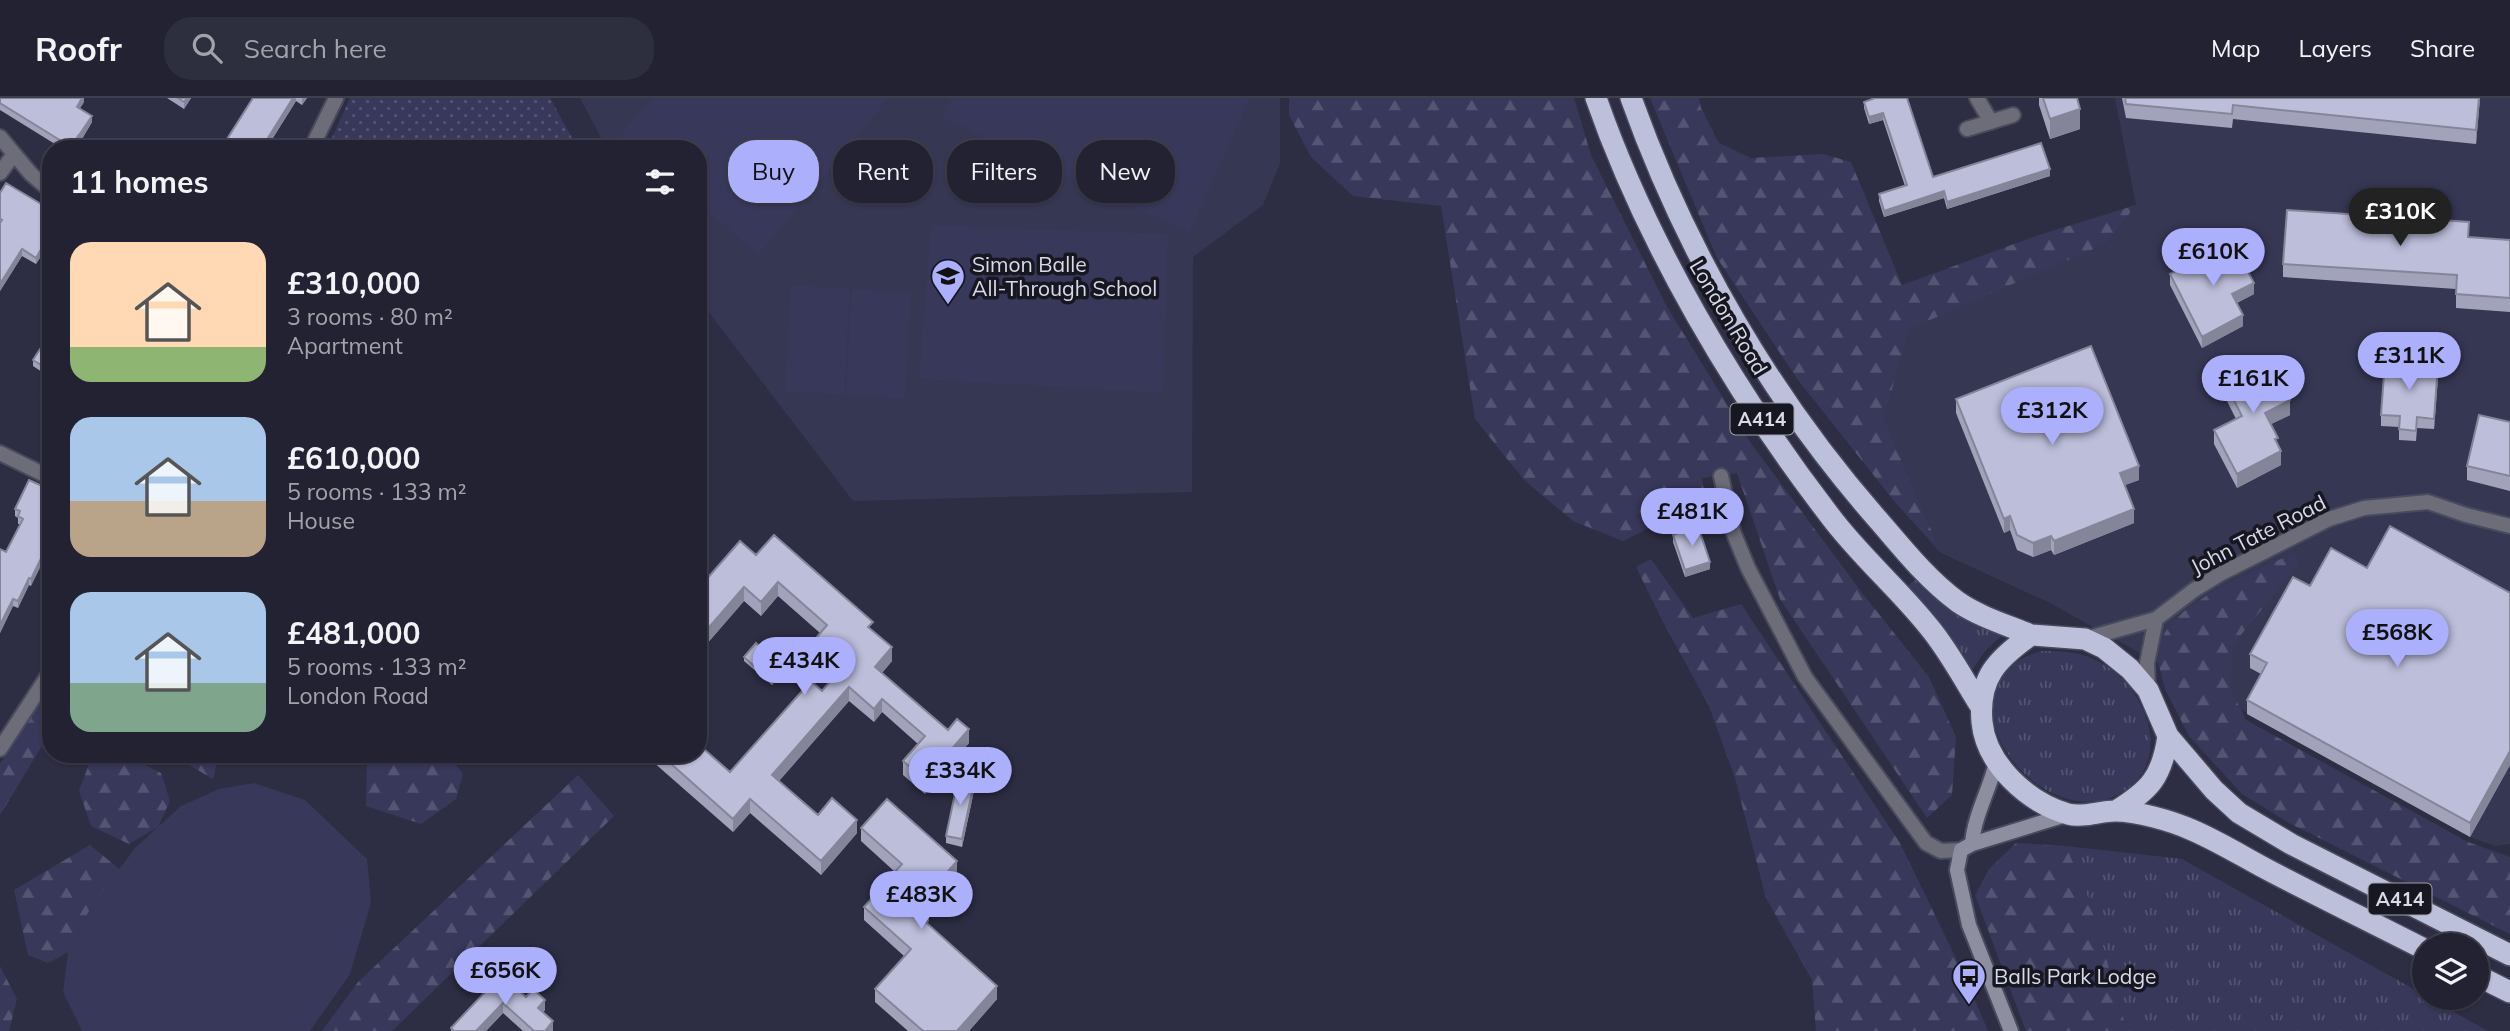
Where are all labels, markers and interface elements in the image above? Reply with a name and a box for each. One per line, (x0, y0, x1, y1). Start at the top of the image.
search box (164, 17, 654, 80)
text: Roofr (35, 28, 122, 69)
icon: search (188, 29, 226, 67)
text: Search here (244, 32, 387, 65)
text: Map (2211, 33, 2260, 63)
text: Layers (2298, 33, 2372, 63)
text: Share (2410, 33, 2475, 63)
chip: Buy (728, 140, 819, 203)
chip: Rent (833, 140, 933, 203)
chip: Filters (947, 140, 1062, 203)
chip: New (1076, 140, 1175, 203)
text: 11 homes (70, 163, 209, 201)
icon: filters (641, 163, 679, 201)
pin: £310K (2351, 188, 2449, 248)
text: £310K (2365, 196, 2435, 225)
pin: £610K (2164, 228, 2262, 288)
text: £610K (2178, 236, 2248, 265)
place label: Simon Balle All-Through School (972, 251, 1157, 301)
street label: London Road (1685, 255, 1773, 379)
school or university icon: Simon Balle All-Through School (929, 257, 967, 306)
text: £310,000 (287, 264, 420, 302)
icon: home (126, 270, 210, 354)
text: 3 rooms · 80 m² (287, 302, 453, 331)
text: Apartment (287, 331, 403, 360)
pin: £311K (2360, 332, 2458, 392)
text: £311K (2374, 340, 2444, 369)
pin: £161K (2204, 356, 2302, 415)
text: £161K (2218, 363, 2288, 392)
pin: £312K (2003, 388, 2101, 447)
text: £312K (2017, 395, 2087, 424)
road number: A414 (1730, 404, 1794, 434)
text: £610,000 (287, 439, 420, 477)
icon: home (126, 445, 210, 529)
text: 5 rooms · 133 m² (287, 477, 467, 506)
pin: £481K (1643, 489, 1741, 548)
street label: John Tate Road (2186, 489, 2330, 579)
text: £481K (1657, 496, 1727, 525)
text: House (287, 506, 355, 535)
pin: £568K (2348, 610, 2446, 669)
text: £481,000 (287, 614, 420, 652)
text: £568K (2362, 617, 2432, 646)
icon: home (126, 620, 210, 704)
pin: £434K (755, 638, 853, 697)
text: £434K (769, 645, 839, 674)
text: 5 rooms · 133 m² (287, 652, 467, 681)
text: London Road (287, 681, 429, 710)
pin: £334K (911, 748, 1009, 807)
text: £334K (925, 755, 995, 784)
pin: £483K (872, 872, 970, 931)
text: £483K (886, 879, 956, 908)
road number: A414 (2368, 884, 2432, 914)
map controls (2412, 933, 2489, 1010)
button: layers (2412, 933, 2489, 1010)
pin: £656K (456, 948, 554, 1007)
text: £656K (470, 955, 540, 984)
bus stop icon: Balls Park Lodge (1950, 957, 1988, 1006)
place label: Balls Park Lodge (1994, 963, 2156, 989)

